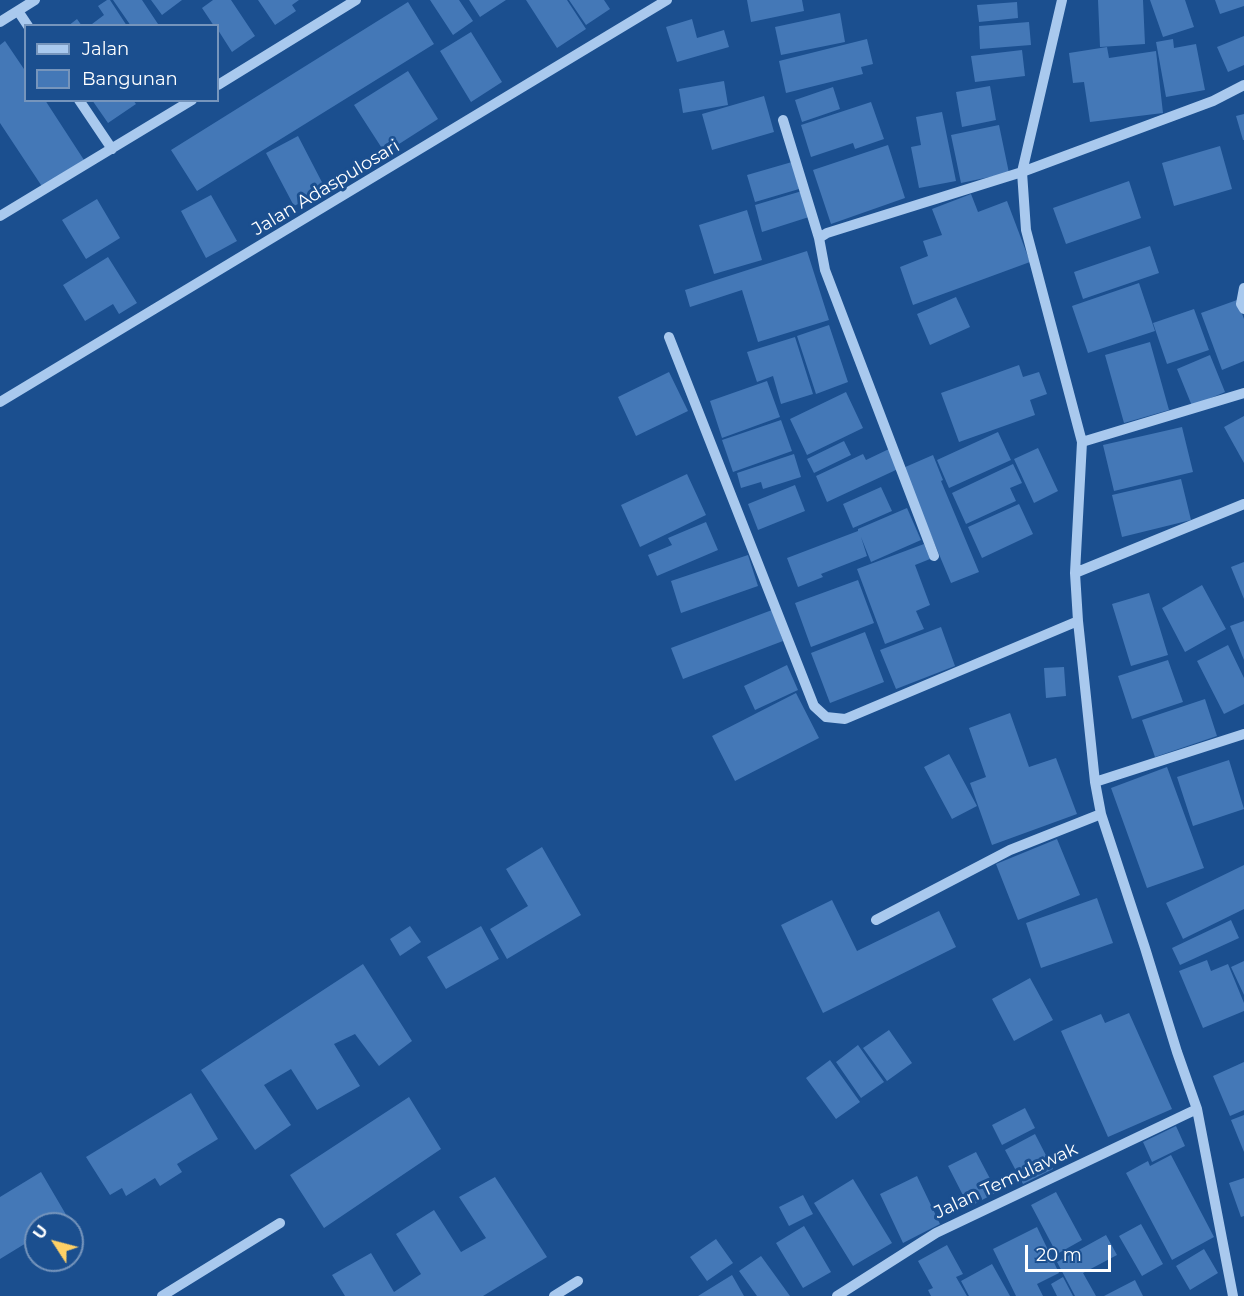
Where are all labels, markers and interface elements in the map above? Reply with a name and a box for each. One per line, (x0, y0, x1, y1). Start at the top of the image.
legend (24, 24, 219, 102)
text: Jalan (82, 38, 129, 60)
text: Bangunan (82, 68, 178, 90)
street label: Jalan Adaspulosari (248, 135, 404, 241)
street label: Jalan Temulawak (931, 1138, 1081, 1224)
north arrow (24, 1212, 84, 1272)
text: U (29, 1222, 52, 1243)
scale bar (1028, 1233, 1114, 1271)
text: 20 m (1036, 1244, 1082, 1266)

